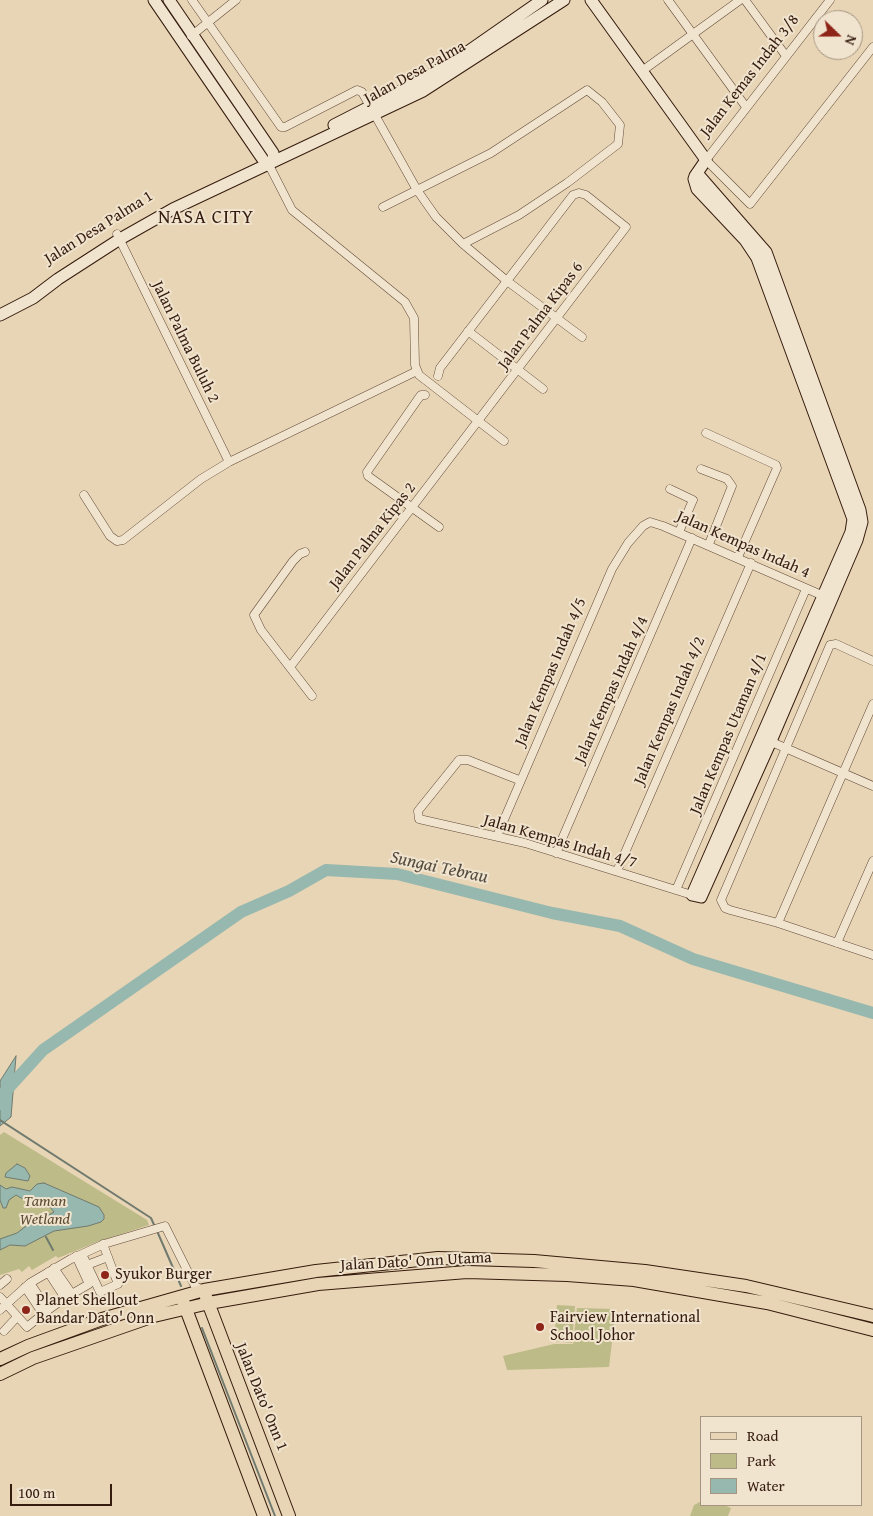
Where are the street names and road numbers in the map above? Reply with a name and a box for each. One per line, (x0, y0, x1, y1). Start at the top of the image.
street label: Jalan Kemas Indah 3/8 (696, 11, 804, 141)
street label: Jalan Desa Palma (361, 37, 469, 109)
street label: Jalan Desa Palma 1 (41, 187, 157, 269)
street label: Jalan Palma Kipas 6 (494, 258, 588, 374)
street label: Jalan Palma Buluh 2 (147, 278, 223, 406)
street label: Jalan Palma Kipas 2 (326, 479, 420, 593)
street label: Jalan Kempas Indah 4 (674, 507, 812, 583)
street label: Jalan Kempas Indah 4/5 (511, 595, 591, 749)
street label: Jalan Kempas Indah 4/4 (571, 614, 653, 766)
street label: Jalan Kempas Indah 4/2 (630, 634, 710, 788)
street label: Jalan Kempas Utaman 4/1 (686, 651, 772, 817)
street label: Jalan Kempas Indah 4/7 (481, 811, 639, 873)
street label: Jalan Dato' Onn Utama (340, 1248, 492, 1276)
street label: Jalan Dato' Onn 1 (231, 1340, 291, 1454)

